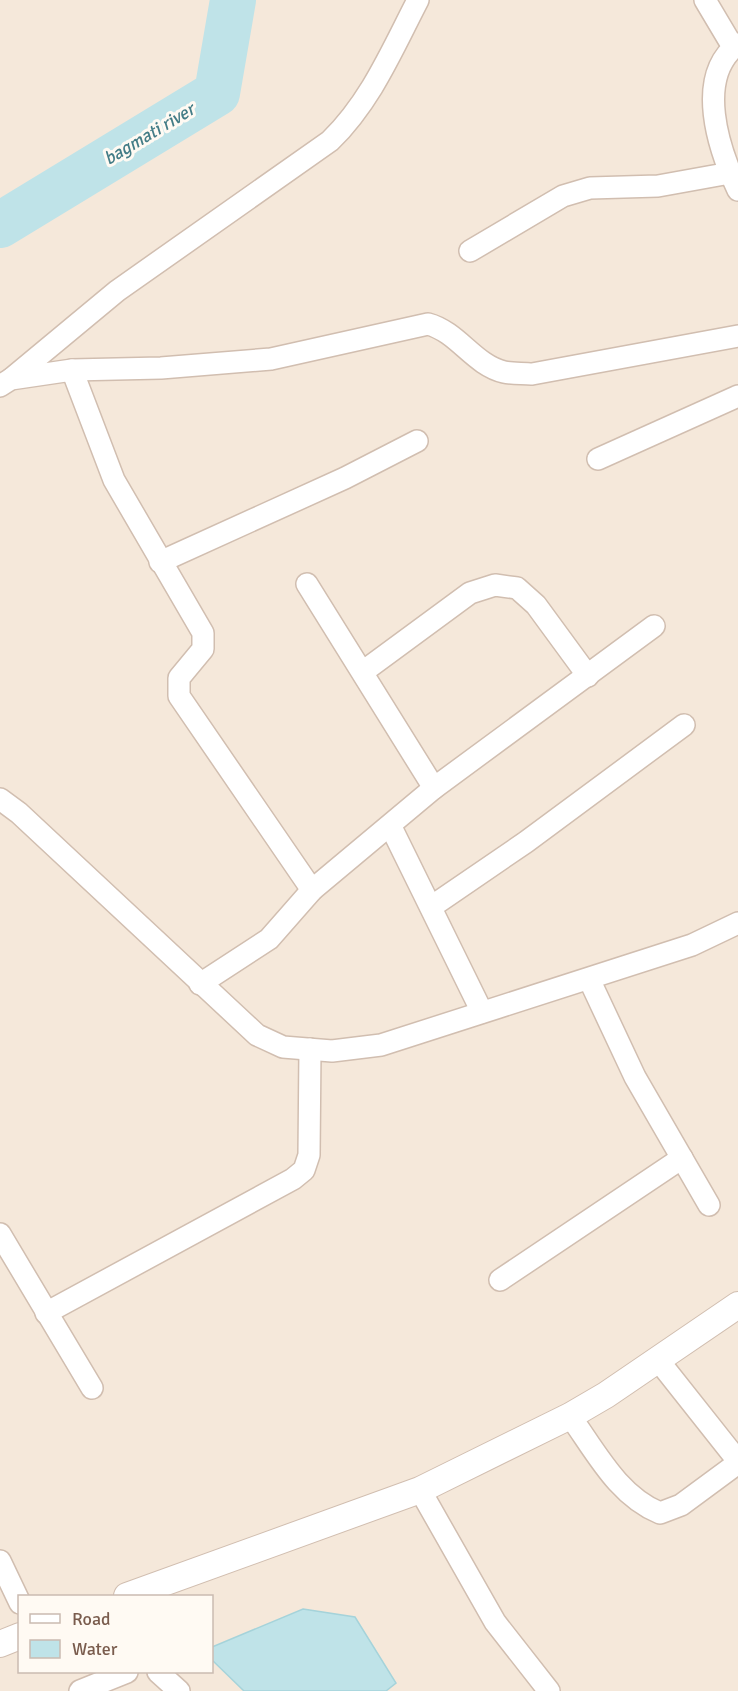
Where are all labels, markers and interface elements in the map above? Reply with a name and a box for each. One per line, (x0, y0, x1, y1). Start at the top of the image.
water label: bagmati river (100, 97, 200, 170)
legend (18, 1595, 213, 1673)
text: Road (72, 1608, 111, 1630)
text: Water (72, 1638, 118, 1660)

